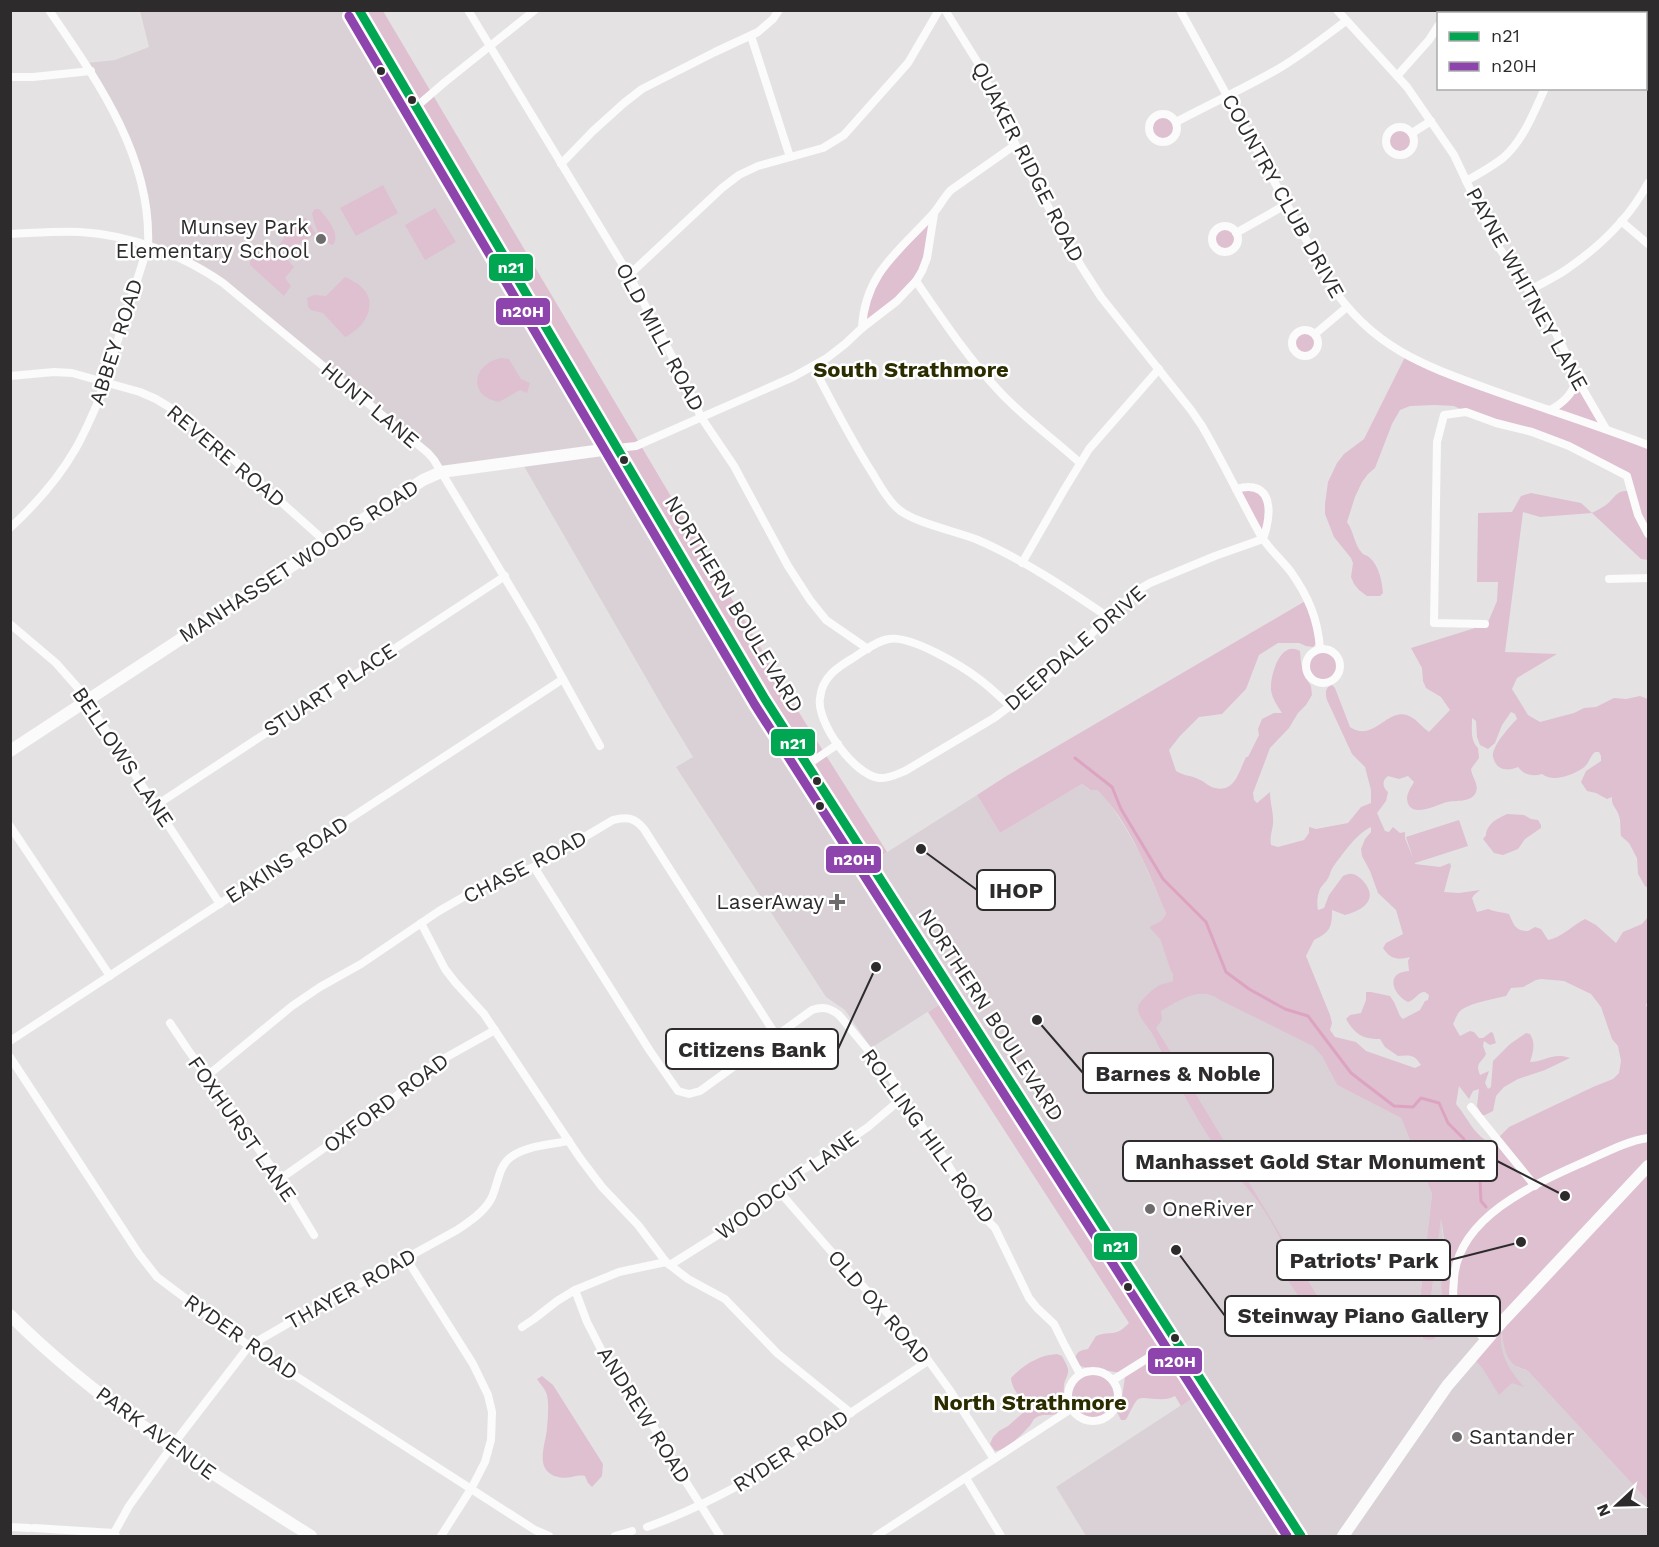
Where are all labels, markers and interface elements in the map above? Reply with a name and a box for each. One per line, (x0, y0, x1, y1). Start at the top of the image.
legend (1437, 12, 1647, 90)
text: n21 (1491, 25, 1520, 46)
text: n20H (1491, 55, 1537, 76)
street label: QUAKER RIDGE ROAD (967, 57, 1090, 266)
unlabelled marker (375, 65, 387, 77)
street label: COUNTRY CLUB DRIVE (1217, 89, 1350, 302)
unlabelled marker (406, 94, 418, 106)
street label: PAYNE WHITNEY LANE (1461, 183, 1594, 395)
place label: Munsey Park Elementary School (116, 214, 310, 263)
marker: Munsey Park Elementary School (314, 232, 328, 246)
line badge: n21 (488, 253, 534, 282)
text: n21 (498, 258, 524, 277)
street label: OLD MILL ROAD (611, 258, 710, 415)
street label: ABBEY ROAD (83, 276, 148, 408)
line badge: n20H (495, 297, 551, 326)
text: n20H (502, 302, 544, 321)
street label: HUNT LANE (316, 356, 424, 453)
district label: South Strathmore (813, 357, 1009, 382)
street label: REVERE ROAD (162, 399, 291, 512)
unlabelled marker (618, 454, 630, 466)
street label: MANHASSET WOODS ROAD (174, 474, 423, 648)
street label: NORTHERN BOULEVARD (660, 491, 809, 717)
street label: DEEPDALE DRIVE (999, 580, 1150, 716)
street label: STUART PLACE (259, 637, 401, 742)
street label: BELLOWS LANE (67, 682, 179, 831)
line badge: n21 (770, 728, 816, 757)
text: n21 (780, 734, 806, 753)
unlabelled marker (811, 775, 823, 787)
unlabelled marker (814, 800, 826, 812)
street label: EAKINS ROAD (221, 811, 353, 909)
street label: CHASE ROAD (459, 825, 591, 908)
line badge: n20H (825, 845, 882, 874)
text: n20H (833, 850, 875, 869)
callout: IHOP (977, 870, 1055, 910)
text: IHOP (989, 878, 1043, 903)
place label: LaserAway (716, 889, 824, 914)
marker: LaserAway (828, 893, 846, 911)
street label: NORTHERN BOULEVARD (913, 904, 1070, 1126)
callout: Citizens Bank (666, 1029, 838, 1069)
text: Citizens Bank (678, 1037, 826, 1062)
street label: ROLLING HILL ROAD (857, 1043, 1000, 1228)
street label: OXFORD ROAD (318, 1047, 453, 1158)
street label: FOXHURST LANE (183, 1051, 302, 1206)
callout: Barnes & Noble (1083, 1053, 1273, 1093)
text: Barnes & Noble (1095, 1061, 1261, 1086)
street label: WOODCUT LANE (710, 1124, 863, 1245)
callout: Manhasset Gold Star Monument (1123, 1141, 1497, 1181)
text: Manhasset Gold Star Monument (1135, 1149, 1485, 1174)
place label: OneRiver (1162, 1196, 1254, 1221)
marker: OneRiver (1143, 1202, 1157, 1216)
line badge: n21 (1093, 1232, 1138, 1261)
text: n21 (1103, 1237, 1129, 1256)
callout: Patriots' Park (1277, 1240, 1450, 1280)
street label: THAYER ROAD (281, 1243, 420, 1335)
street label: OLD OX ROAD (823, 1244, 936, 1369)
text: Patriots' Park (1289, 1248, 1439, 1273)
unlabelled marker (1122, 1281, 1134, 1293)
street label: RYDER ROAD (180, 1288, 303, 1385)
callout: Steinway Piano Gallery (1225, 1296, 1500, 1336)
text: Steinway Piano Gallery (1238, 1303, 1489, 1328)
unlabelled marker (1169, 1332, 1181, 1344)
street label: ANDREW ROAD (592, 1342, 697, 1488)
line badge: n20H (1147, 1347, 1203, 1375)
text: n20H (1154, 1352, 1196, 1371)
street label: PARK AVENUE (91, 1381, 221, 1485)
district label: North Strathmore (933, 1390, 1127, 1415)
street label: RYDER ROAD (728, 1404, 853, 1497)
place label: Santander (1469, 1424, 1575, 1449)
marker: Santander (1450, 1430, 1464, 1444)
north arrow (1587, 1475, 1647, 1535)
text: N (1593, 1501, 1615, 1519)

